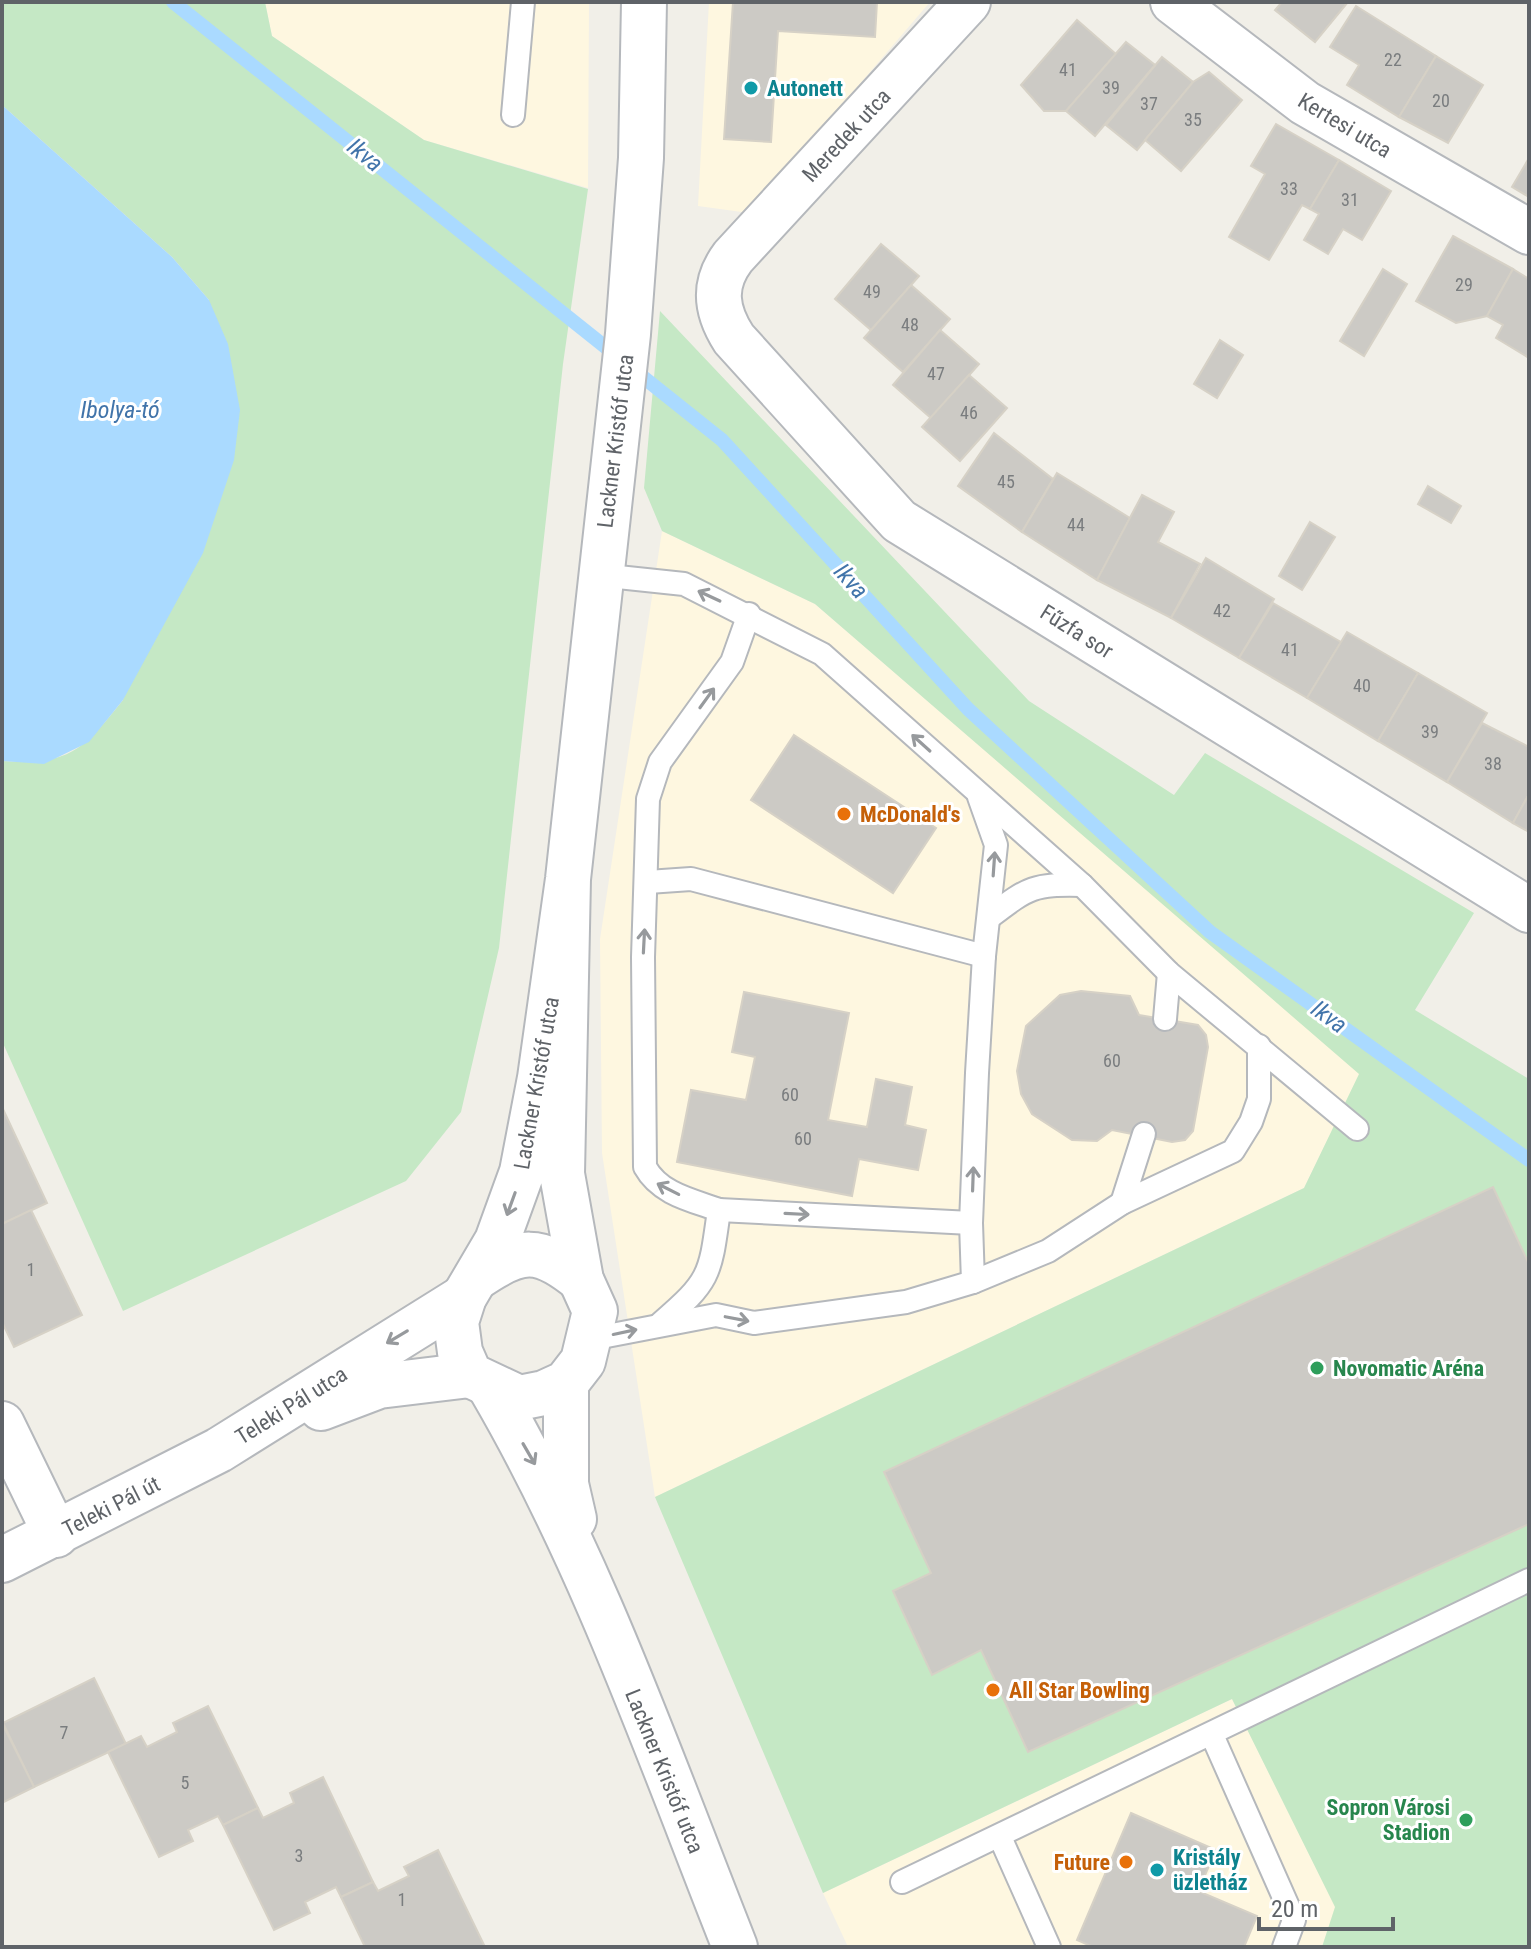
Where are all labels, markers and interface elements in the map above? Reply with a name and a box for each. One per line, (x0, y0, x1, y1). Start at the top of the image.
house number: 22 (1384, 49, 1402, 70)
house number: 41 (1059, 59, 1077, 80)
place label: Autonett (767, 76, 843, 101)
house number: 39 (1102, 77, 1120, 98)
marker: Autonett (742, 79, 760, 97)
street label: Meredek utca (797, 84, 896, 187)
street label: Kertesi utca (1294, 88, 1396, 163)
house number: 20 (1432, 90, 1450, 111)
house number: 37 (1140, 93, 1158, 114)
house number: 35 (1184, 109, 1202, 130)
water label: Ikva (342, 132, 388, 178)
house number: 33 (1280, 178, 1298, 199)
house number: 31 (1341, 189, 1359, 210)
house number: 29 (1455, 274, 1473, 295)
house number: 49 (863, 281, 881, 302)
house number: 48 (901, 314, 919, 335)
street label: Lackner Kristóf utca (592, 353, 639, 529)
house number: 47 (927, 363, 945, 384)
water label: Ibolya-tó (80, 396, 160, 424)
house number: 46 (960, 402, 978, 423)
house number: 45 (997, 471, 1015, 492)
house number: 44 (1067, 514, 1085, 535)
water label: Ikva (828, 558, 874, 604)
one-way arrow (697, 587, 722, 602)
street label: Fűzfa sor (1036, 599, 1118, 664)
house number: 42 (1213, 600, 1231, 621)
house number: 41 (1281, 639, 1299, 660)
house number: 40 (1353, 675, 1371, 696)
one-way arrow (698, 687, 715, 709)
house number: 39 (1421, 721, 1439, 742)
one-way arrow (911, 734, 931, 752)
house number: 38 (1484, 753, 1502, 774)
place label: McDonald's (860, 802, 960, 827)
marker: McDonald's (835, 805, 853, 823)
one-way arrow (987, 851, 1002, 878)
one-way arrow (637, 928, 652, 955)
street label: Lackner Kristóf utca (509, 995, 564, 1171)
water label: Ikva (1306, 995, 1352, 1039)
house number: 60 (1103, 1050, 1121, 1071)
house number: 60 (781, 1084, 799, 1105)
house number: 60 (794, 1128, 812, 1149)
one-way arrow (965, 1166, 980, 1193)
one-way arrow (657, 1181, 681, 1197)
one-way arrow (502, 1191, 517, 1216)
one-way arrow (783, 1207, 810, 1222)
house number: 1 (27, 1259, 35, 1280)
one-way arrow (724, 1313, 749, 1328)
one-way arrow (612, 1323, 638, 1338)
one-way arrow (386, 1329, 409, 1345)
place label: Novomatic Aréna (1333, 1356, 1484, 1381)
marker: Novomatic Aréna (1308, 1359, 1326, 1377)
street label: Teleki Pál utca (231, 1361, 352, 1450)
one-way arrow (521, 1442, 537, 1465)
street label: Teleki Pál út (58, 1471, 164, 1542)
place label: All Star Bowling (1009, 1678, 1150, 1703)
marker: All Star Bowling (984, 1681, 1002, 1699)
street label: Lackner Kristóf utca (620, 1685, 709, 1857)
house number: 7 (60, 1722, 69, 1743)
house number: 5 (181, 1772, 190, 1793)
place label: Sopron Városi Stadion (1327, 1795, 1450, 1845)
marker: Sopron Városi Stadion (1457, 1811, 1475, 1829)
house number: 3 (295, 1845, 303, 1866)
place label: Kristály üzletház (1173, 1845, 1248, 1895)
place label: Future (1054, 1850, 1110, 1875)
marker: Future (1117, 1853, 1135, 1871)
marker: Kristály üzletház (1148, 1861, 1166, 1879)
scale bar (1259, 1881, 1393, 1931)
house number: 1 (398, 1889, 406, 1910)
text: 20 m (1271, 1895, 1318, 1923)

